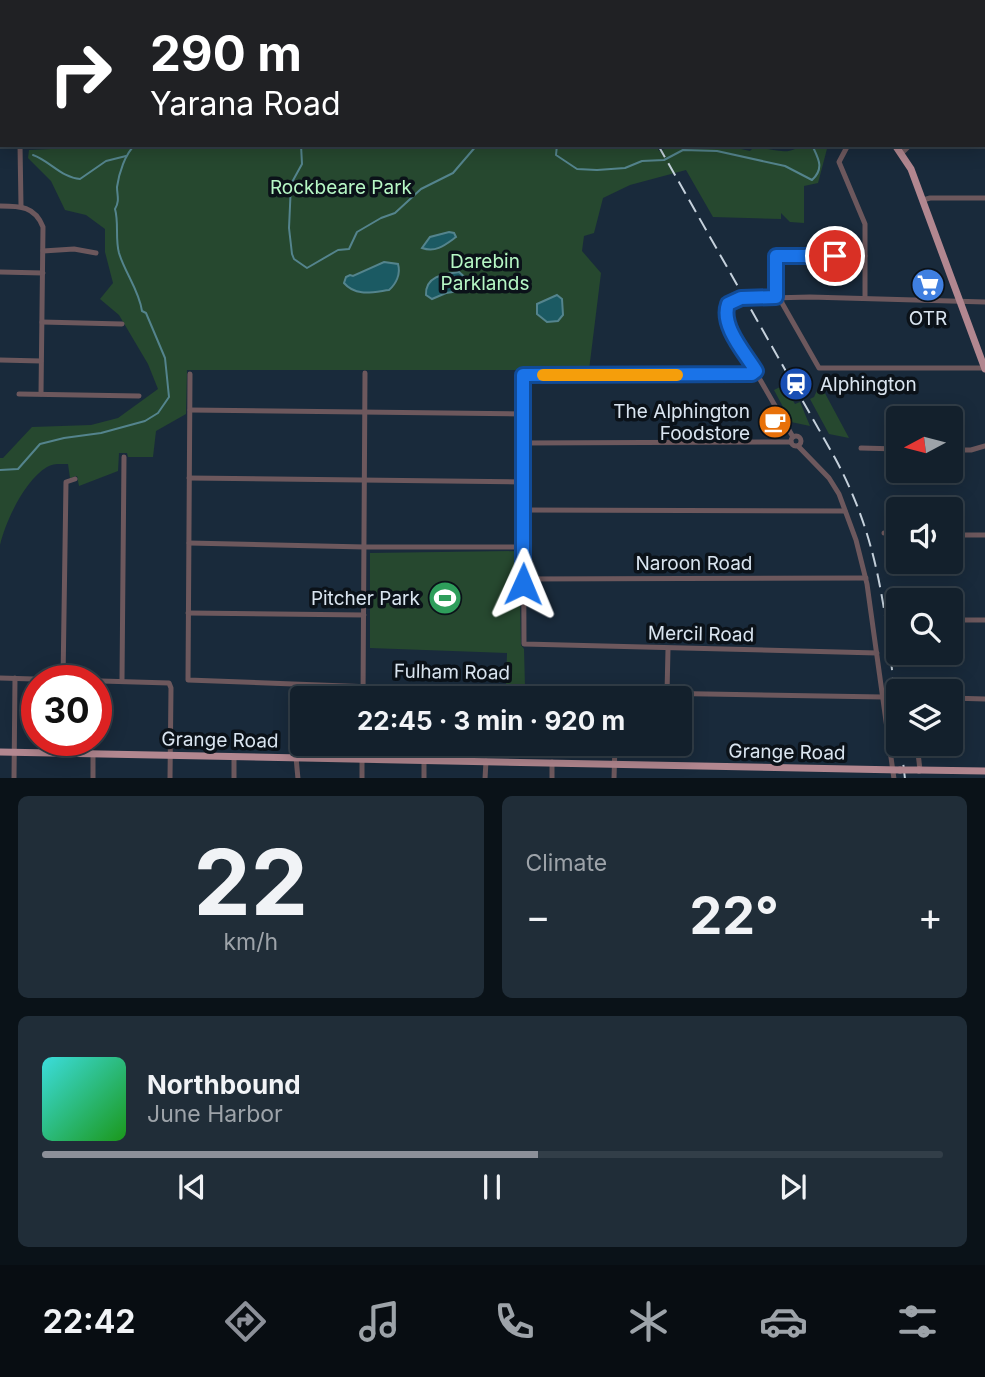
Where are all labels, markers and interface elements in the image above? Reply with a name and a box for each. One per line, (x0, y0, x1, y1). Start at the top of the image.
text: 290 m (150, 24, 302, 83)
icon: right (35, 28, 126, 119)
text: Yarana Road (150, 84, 341, 123)
park label: Rockbeare Park (270, 176, 413, 199)
pin (805, 226, 865, 286)
icon: arrive (816, 237, 854, 275)
park label: Darebin Parklands (441, 250, 529, 295)
supermarket icon: OTR (909, 266, 947, 304)
place label: OTR (909, 307, 947, 330)
station icon: Alphington (777, 365, 815, 403)
place label: Alphington (820, 373, 917, 396)
place label: The Alphington Foodstore (613, 400, 750, 445)
cafe icon: The Alphington Foodstore (756, 403, 794, 441)
north arrow (886, 406, 962, 483)
map controls (886, 406, 963, 756)
button: sound (886, 497, 963, 574)
position arrow (486, 547, 560, 621)
street label: Naroon Road (635, 552, 753, 575)
sports icon: Pitcher Park (426, 579, 464, 617)
place label: Pitcher Park (311, 587, 421, 610)
button: search (886, 588, 963, 665)
street label: Mercil Road (648, 622, 754, 646)
street label: Fulham Road (394, 659, 510, 685)
speed limit sign: 30 (21, 665, 112, 756)
button: layers (886, 679, 963, 756)
text: 22:45 · 3 min · 920 m (357, 705, 625, 736)
street label: Grange Road (161, 727, 279, 753)
street label: Grange Road (728, 739, 846, 765)
text: 22 (193, 827, 308, 937)
text: Climate (526, 849, 607, 877)
text: 22° (690, 884, 779, 947)
text: − (526, 893, 551, 939)
text: + (918, 893, 943, 939)
text: km/h (223, 928, 278, 956)
text: Northbound (147, 1069, 301, 1100)
text: June Harbor (147, 1100, 283, 1128)
icon: previous (173, 1168, 211, 1206)
icon: pause (473, 1168, 511, 1206)
icon: next (774, 1168, 812, 1206)
icon: directions (221, 1297, 270, 1346)
icon: music (355, 1297, 404, 1346)
icon: phone (490, 1297, 539, 1346)
icon: climate (624, 1297, 673, 1346)
icon: car (759, 1297, 808, 1346)
icon: filters (893, 1297, 942, 1346)
text: 22:42 (43, 1302, 136, 1341)

